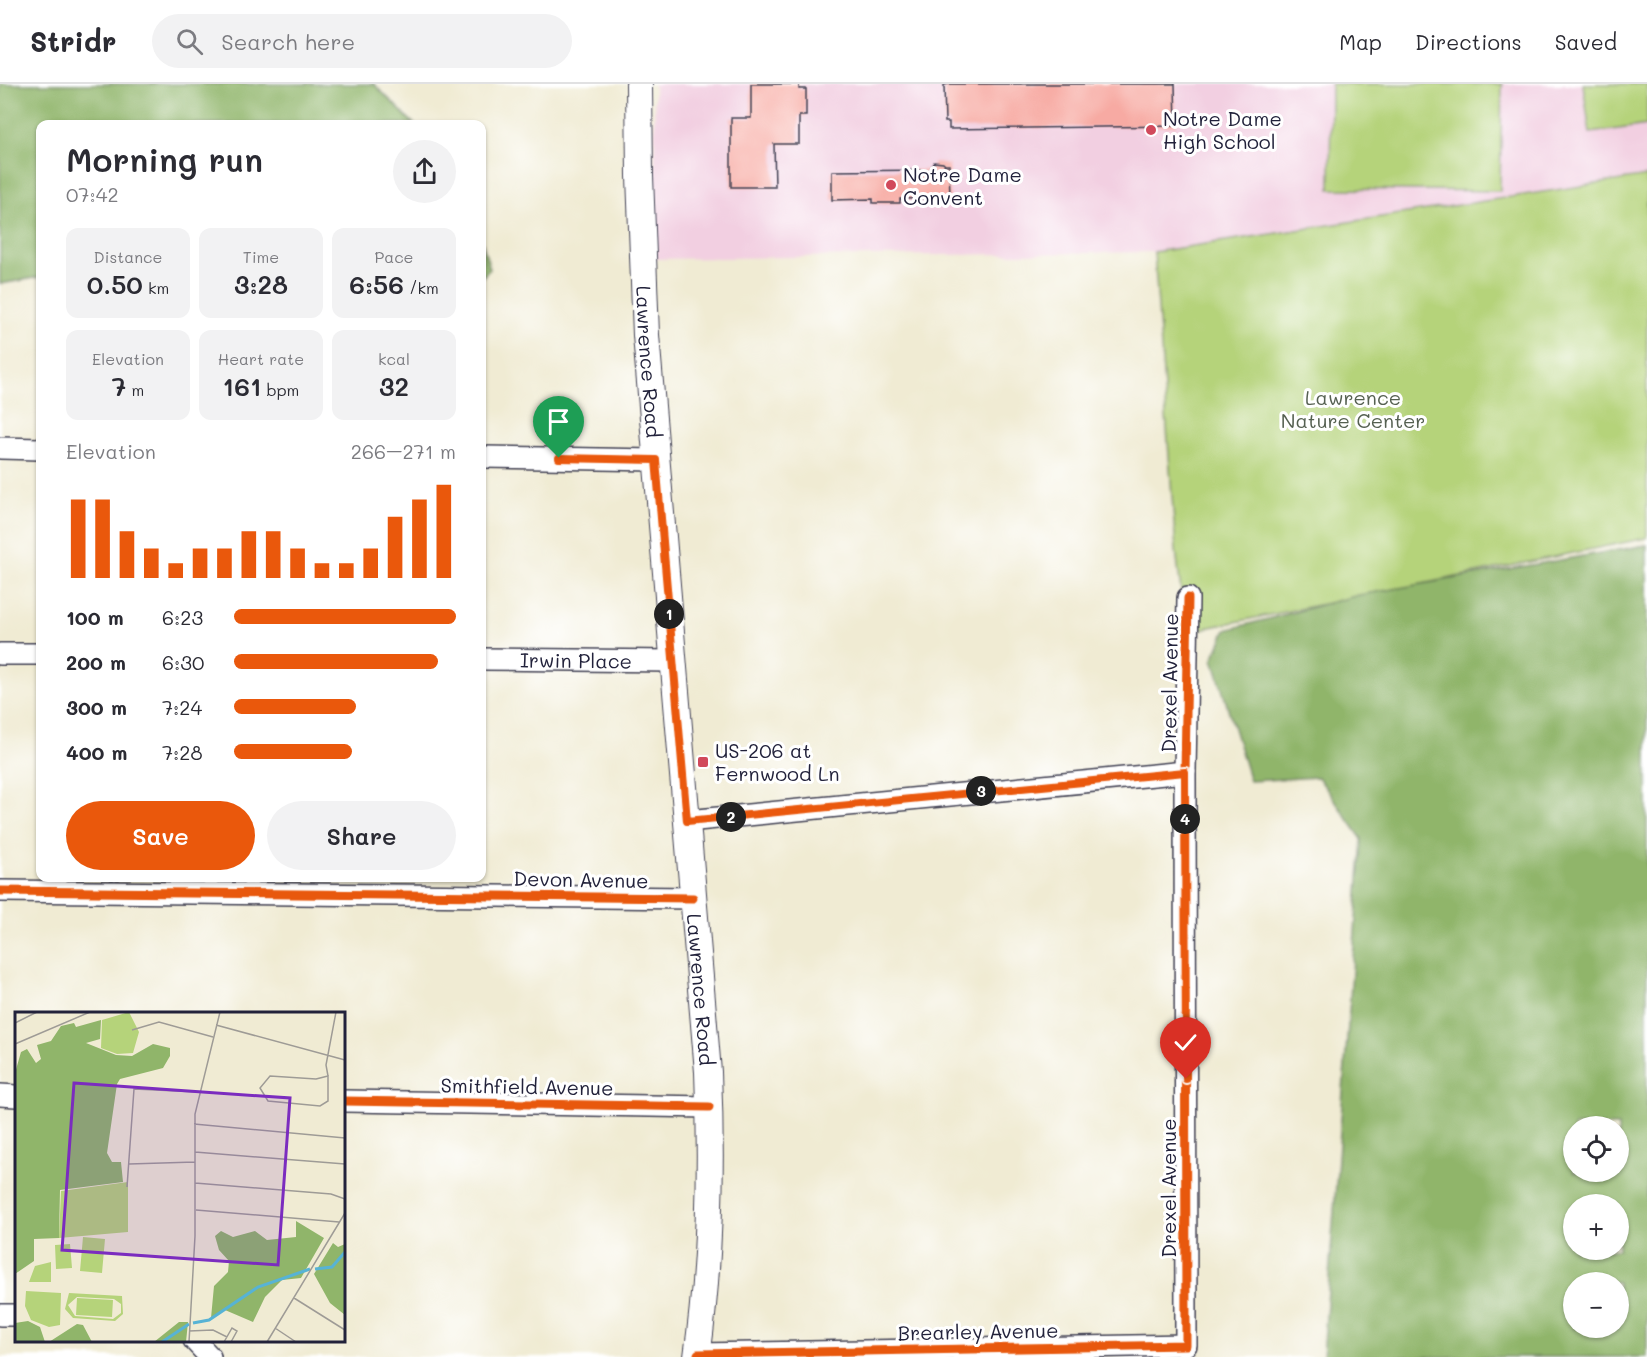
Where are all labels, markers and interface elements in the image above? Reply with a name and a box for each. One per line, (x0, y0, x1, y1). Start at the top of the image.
search box (152, 14, 572, 68)
text: Stridr (30, 23, 116, 59)
icon: search (173, 25, 206, 58)
text: Search here (221, 27, 355, 56)
text: Map (1339, 28, 1382, 55)
text: Directions (1415, 28, 1522, 55)
text: Saved (1555, 28, 1617, 55)
place label: Notre Dame High School (1163, 105, 1282, 154)
marker: Notre Dame High School (1144, 123, 1158, 137)
text: Morning run (66, 137, 263, 180)
button: share (393, 140, 456, 203)
place label: Notre Dame Convent (903, 161, 1022, 210)
marker: Notre Dame Convent (884, 178, 898, 192)
text: 07:42 (66, 181, 119, 207)
text: Distance (94, 246, 162, 267)
text: Time (243, 246, 279, 267)
text: Pace (374, 246, 414, 267)
text: 0.50 (87, 267, 143, 301)
text: 3:28 (234, 267, 288, 301)
text: 6:56 (349, 267, 404, 301)
text: km (143, 277, 169, 298)
text: /km (404, 277, 439, 298)
street label: Lawrence Road (631, 285, 668, 439)
text: Elevation (92, 348, 164, 369)
text: Heart rate (218, 348, 304, 369)
text: kcal (378, 348, 410, 369)
text: 7 (112, 369, 126, 403)
text: 161 (223, 369, 261, 403)
text: 32 (379, 369, 409, 403)
text: m (126, 379, 144, 400)
text: bpm (261, 379, 299, 400)
park label: Lawrence Nature Center (1281, 384, 1425, 433)
pin (533, 396, 584, 458)
icon: arrive (542, 405, 575, 438)
text: Elevation (66, 438, 156, 464)
text: 266–271 m (351, 438, 456, 464)
pin: 1 (654, 599, 684, 629)
text: 1 (665, 603, 673, 624)
text: 100 m (66, 604, 124, 630)
text: 6:23 (162, 604, 203, 630)
street label: Drexel Avenue (1155, 613, 1183, 753)
street label: Irwin Place (520, 646, 632, 674)
text: 200 m (66, 649, 126, 675)
text: 6:30 (162, 649, 204, 675)
text: 300 m (66, 694, 127, 720)
text: 7:24 (162, 694, 202, 720)
place label: US-206 at Fernwood Ln (715, 737, 840, 786)
text: 400 m (66, 739, 127, 765)
text: 7:28 (162, 739, 203, 765)
marker: US-206 at Fernwood Ln (696, 755, 710, 769)
pin: 3 (966, 776, 996, 806)
text: 3 (976, 780, 986, 801)
button: Save (66, 801, 255, 870)
button: Share (267, 801, 456, 870)
pin: 2 (716, 802, 746, 832)
pin: 4 (1170, 804, 1200, 834)
text: 2 (727, 806, 735, 827)
text: 4 (1180, 808, 1190, 829)
street label: Devon Avenue (513, 865, 649, 893)
street label: Lawrence Road (682, 913, 720, 1067)
inset map (15, 1012, 345, 1342)
pin (1160, 1017, 1211, 1079)
icon: check (1169, 1026, 1202, 1059)
street label: Smithfield Avenue (440, 1071, 614, 1101)
map controls (1563, 1116, 1629, 1338)
button: locate (1563, 1116, 1629, 1182)
street label: Drexel Avenue (1155, 1118, 1181, 1258)
button: + (1563, 1194, 1629, 1260)
button: − (1563, 1272, 1629, 1338)
street label: Brearley Avenue (897, 1317, 1059, 1345)

